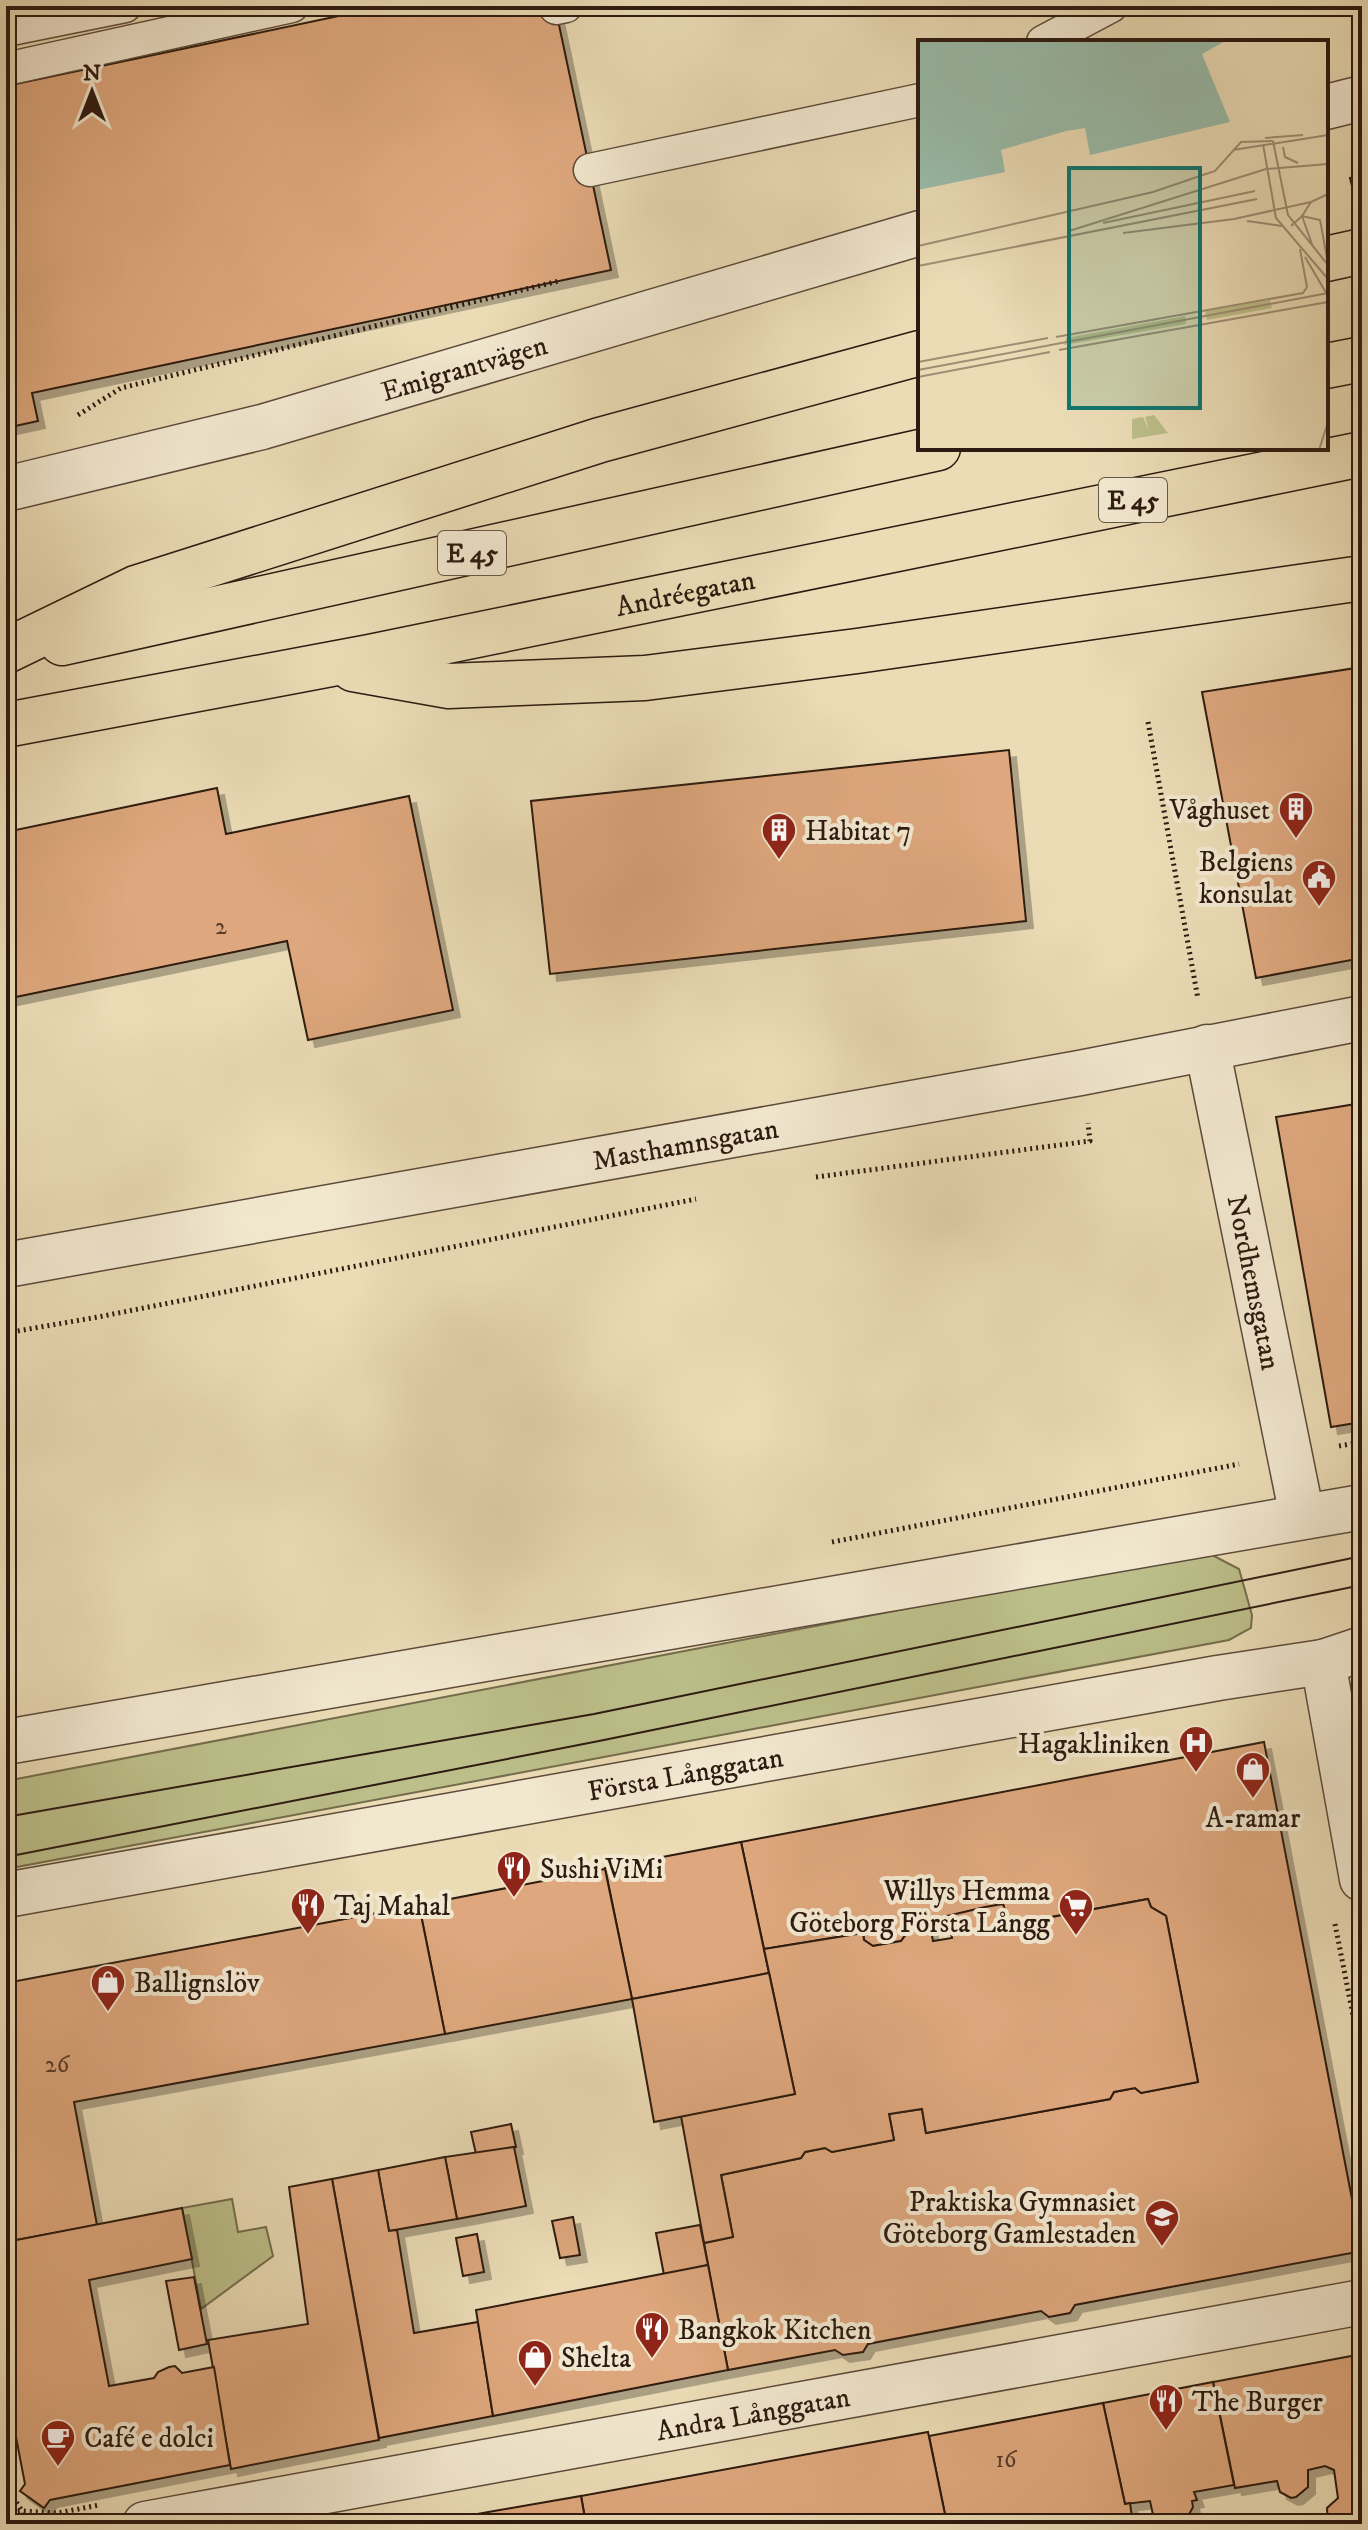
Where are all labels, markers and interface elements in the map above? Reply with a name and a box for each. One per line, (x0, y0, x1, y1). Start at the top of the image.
inset map (918, 40, 1328, 450)
north arrow (52, 52, 132, 132)
text: N (83, 60, 101, 87)
street label: Emigrantvägen (377, 328, 552, 410)
road number: E 45 (1099, 478, 1167, 522)
road number: E 45 (438, 531, 506, 575)
street label: Andréegatan (613, 562, 758, 625)
building icon: Våghuset (1277, 790, 1315, 840)
place label: Våghuset (1168, 793, 1270, 828)
building icon: Habitat 7 (760, 811, 798, 861)
place label: Habitat 7 (805, 814, 911, 849)
place label: Belgiens konsulat (1199, 845, 1293, 912)
public building icon: Belgiens konsulat (1300, 858, 1338, 908)
house number: 2 (215, 912, 227, 942)
street label: Masthamnsgatan (590, 1111, 782, 1179)
street label: Nordhemsgatan (1218, 1192, 1288, 1374)
hospital icon: Hagakliniken (1177, 1724, 1215, 1774)
place label: Hagakliniken (1018, 1727, 1170, 1762)
street label: Första Långgatan (585, 1740, 786, 1810)
shop icon: A-ramar (1234, 1750, 1272, 1800)
place label: A-ramar (1206, 1801, 1301, 1836)
restaurant icon: Sushi ViMi (495, 1849, 533, 1899)
place label: Sushi ViMi (540, 1852, 663, 1887)
place label: Willys Hemma Göteborg Första Långg (789, 1874, 1050, 1941)
restaurant icon: Taj Mahal (289, 1886, 327, 1936)
supermarket icon: Willys Hemma Göteborg Första Långg (1057, 1887, 1095, 1937)
place label: Taj Mahal (334, 1889, 450, 1924)
shop icon: Ballignslöv (89, 1963, 127, 2013)
place label: Ballignslöv (134, 1966, 260, 2001)
house number: 26 (45, 2050, 71, 2080)
place label: Praktiska Gymnasiet Göteborg Gamlestaden (883, 2185, 1136, 2252)
school or university icon: Praktiska Gymnasiet Göteborg Gamlestaden (1143, 2198, 1181, 2248)
restaurant icon: Bangkok Kitchen (633, 2310, 671, 2360)
place label: Bangkok Kitchen (678, 2313, 872, 2348)
shop icon: Shelta (516, 2338, 554, 2388)
place label: Shelta (561, 2341, 631, 2376)
street label: Andra Långgatan (654, 2380, 853, 2449)
restaurant icon: The Burger (1147, 2382, 1185, 2432)
place label: The Burger (1192, 2385, 1323, 2420)
cafe icon: Café e dolci (39, 2418, 77, 2468)
place label: Café e dolci (84, 2421, 214, 2456)
house number: 16 (995, 2445, 1018, 2475)

